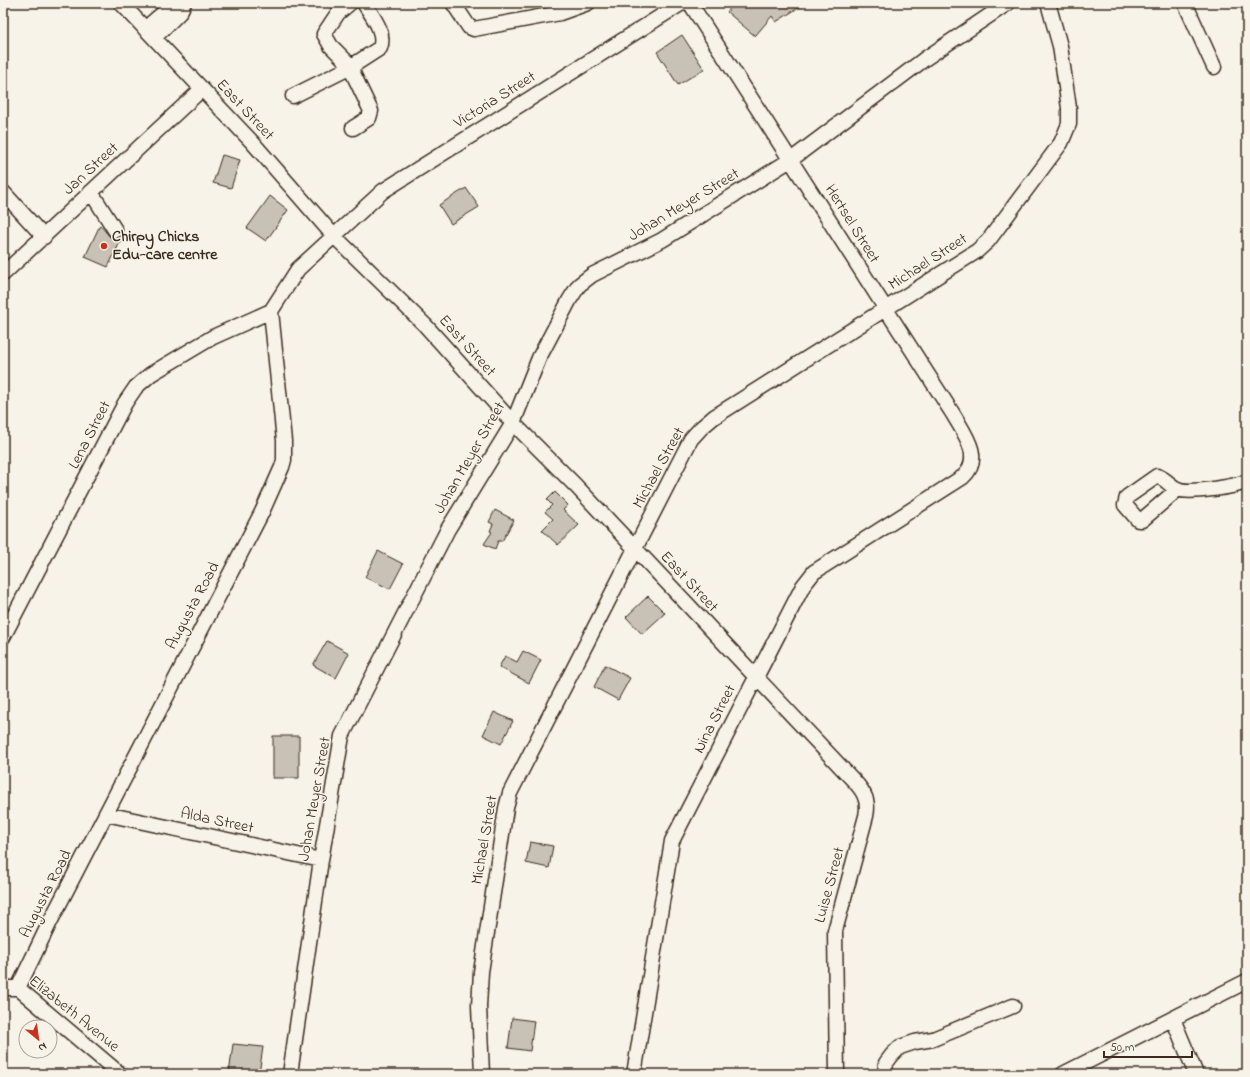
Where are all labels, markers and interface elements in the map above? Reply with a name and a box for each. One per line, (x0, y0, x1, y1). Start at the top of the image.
street label: Victoria Street (448, 65, 541, 135)
street label: East Street (210, 74, 280, 146)
street label: Jan Street (58, 136, 125, 201)
street label: Johan Meyer Street (624, 162, 745, 248)
street label: Hertsel Street (818, 180, 886, 269)
place label: Chirpy Chicks Edu-care centre (112, 225, 218, 267)
street label: Michael Street (884, 227, 973, 297)
marker: Chirpy Chicks Edu-care centre (99, 241, 109, 251)
street label: East Street (433, 310, 502, 383)
street label: Lena Street (63, 396, 118, 473)
street label: Johan Meyer Street (428, 397, 512, 519)
street label: Michael Street (627, 422, 692, 513)
street label: East Street (654, 546, 724, 618)
street label: Augusta Road (160, 558, 226, 654)
street label: Nina Street (687, 680, 743, 758)
street label: Johan Meyer Street (292, 734, 338, 863)
street label: Michael Street (465, 793, 505, 886)
street label: Alda Street (178, 802, 257, 841)
street label: Luise Street (808, 844, 852, 926)
street label: Augusta Road (13, 846, 79, 942)
street label: Elizabeth Avenue (23, 970, 125, 1059)
north arrow (18, 1019, 58, 1059)
scale bar (1104, 1033, 1192, 1059)
text: N (35, 1038, 49, 1056)
text: 50 m (1110, 1039, 1134, 1057)

